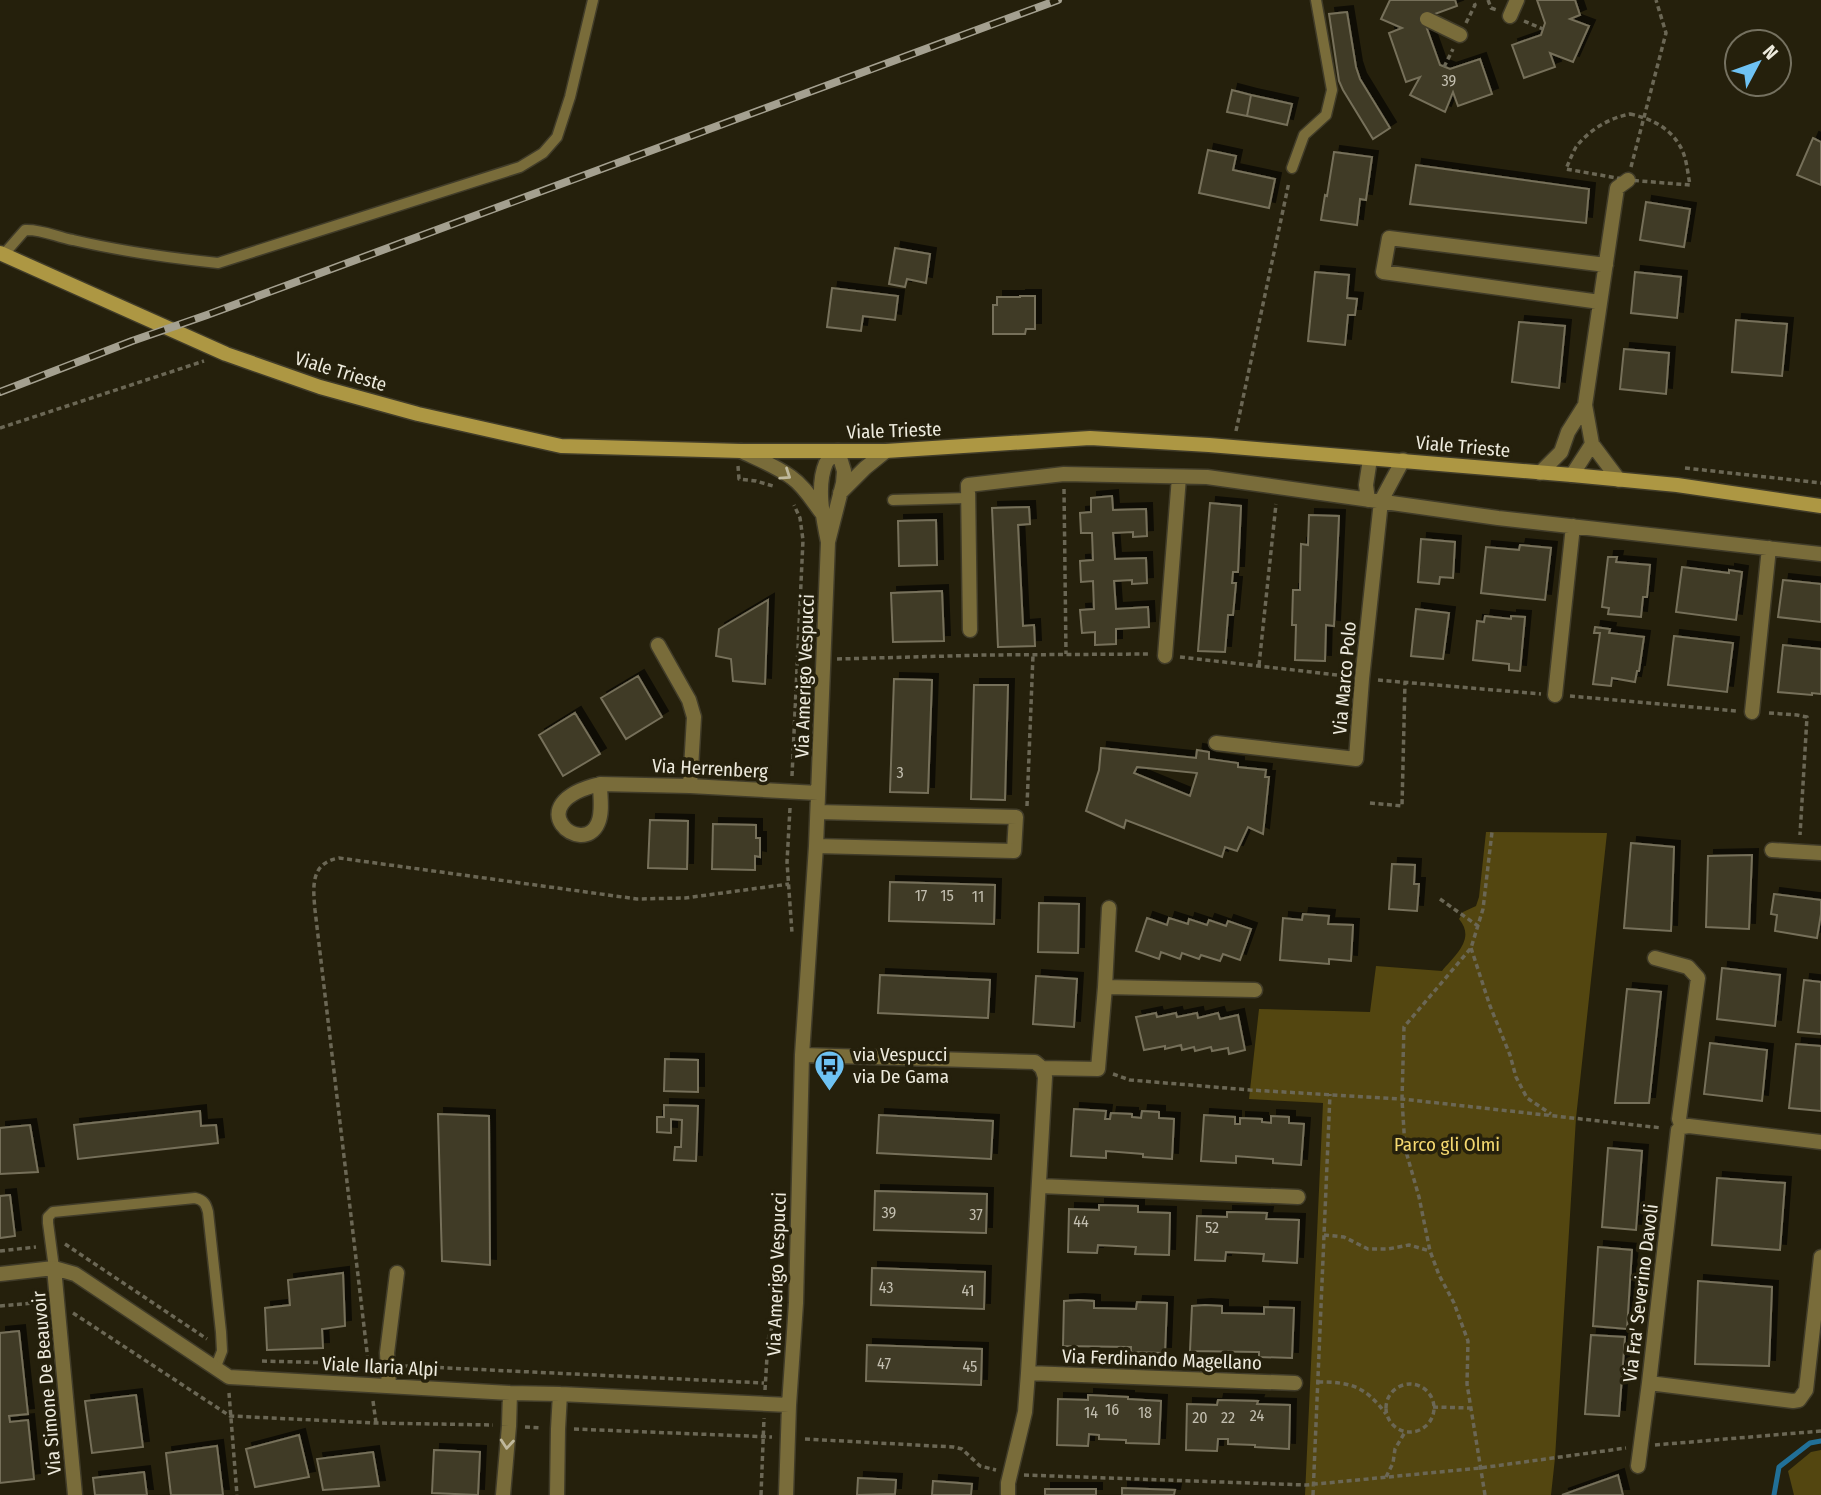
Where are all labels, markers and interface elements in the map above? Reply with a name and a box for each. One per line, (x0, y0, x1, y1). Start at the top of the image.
north arrow (1723, 28, 1793, 98)
text: N (1758, 40, 1783, 64)
house number: 39 (1442, 71, 1457, 90)
street label: Viale Trieste (292, 347, 390, 396)
street label: Viale Trieste (846, 417, 942, 444)
street label: Viale Trieste (1415, 431, 1511, 462)
one-way arrow (778, 467, 791, 479)
street label: Via Amerigo Vespucci (790, 594, 819, 758)
street label: Via Marco Polo (1328, 620, 1361, 736)
street label: Via Herrenberg (651, 754, 769, 783)
house number: 3 (896, 763, 904, 782)
house number: 17 (915, 886, 928, 905)
house number: 15 (940, 886, 954, 905)
house number: 11 (972, 887, 984, 906)
place label: via Vespucci via De Gama (853, 1043, 949, 1088)
bus stop icon: via Vespucci via De Gama (813, 1048, 847, 1092)
park label: Parco gli Olmi (1394, 1133, 1500, 1156)
street label: Via Amerigo Vespucci (762, 1192, 791, 1356)
street label: Via Fra' Severino Davoli (1618, 1202, 1663, 1384)
house number: 39 (882, 1203, 897, 1222)
house number: 37 (969, 1205, 983, 1224)
house number: 44 (1073, 1212, 1089, 1231)
house number: 52 (1205, 1218, 1219, 1237)
house number: 43 (879, 1278, 893, 1297)
house number: 41 (961, 1281, 975, 1300)
street label: Via Simone De Beauvoir (27, 1290, 66, 1476)
street label: Via Ferdinando Magellano (1062, 1345, 1262, 1374)
street label: Viale Ilaria Alpi (321, 1352, 439, 1381)
house number: 47 (877, 1354, 891, 1373)
house number: 45 (963, 1357, 977, 1376)
house number: 16 (1105, 1400, 1119, 1419)
house number: 14 (1084, 1403, 1098, 1422)
house number: 18 (1138, 1403, 1152, 1422)
house number: 24 (1250, 1406, 1264, 1425)
house number: 20 (1192, 1408, 1208, 1427)
house number: 22 (1221, 1408, 1235, 1427)
one-way arrow (500, 1439, 515, 1450)

